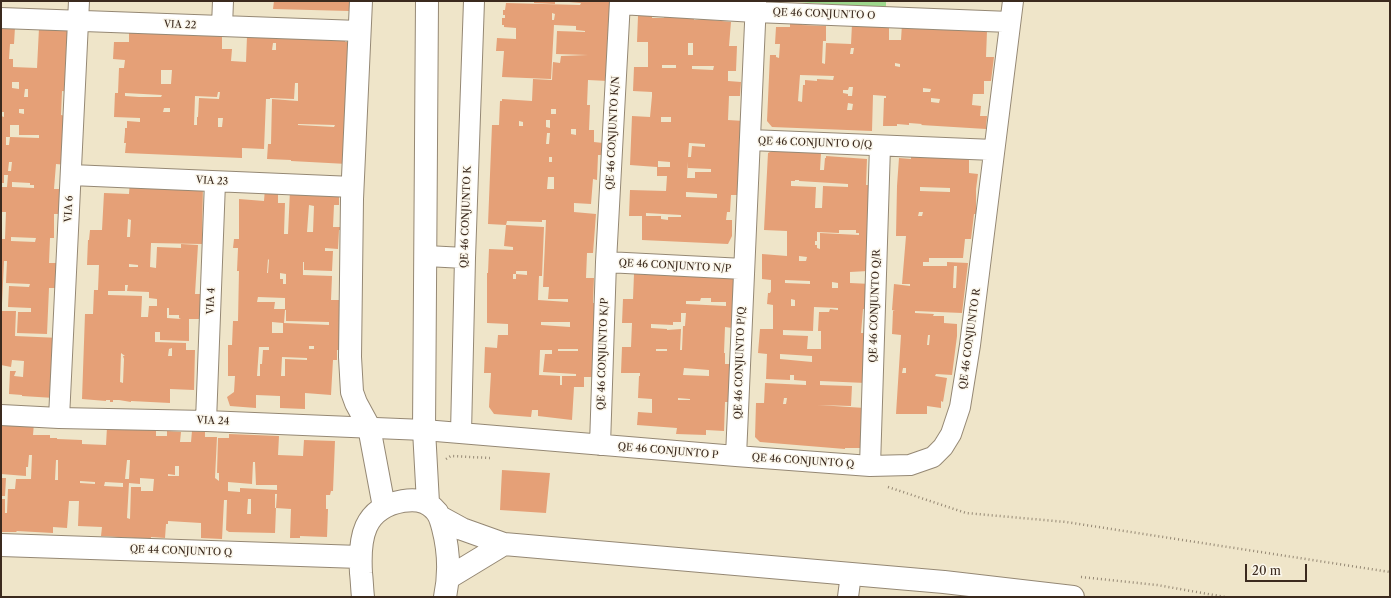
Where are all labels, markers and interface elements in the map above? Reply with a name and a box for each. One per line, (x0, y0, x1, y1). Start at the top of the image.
street label: QE 46 CONJUNTO O (772, 6, 876, 22)
street label: VIA 22 (164, 18, 196, 32)
street label: QE 46 CONJUNTO K/N (604, 76, 622, 190)
street label: QE 46 CONJUNTO O/Q (758, 135, 872, 151)
street label: QE 46 CONJUNTO K (458, 166, 474, 268)
street label: VIA 23 (196, 174, 228, 188)
street label: VIA 6 (62, 195, 76, 223)
street label: QE 46 CONJUNTO Q/R (867, 249, 883, 363)
street label: QE 46 CONJUNTO N/P (618, 257, 732, 275)
street label: VIA 4 (205, 287, 217, 315)
street label: QE 46 CONJUNTO R (957, 288, 983, 390)
street label: QE 46 CONJUNTO K/P (595, 298, 611, 410)
street label: QE 46 CONJUNTO P/Q (732, 306, 748, 420)
street label: VIA 24 (197, 414, 229, 428)
street label: QE 46 CONJUNTO P (617, 441, 719, 461)
street label: QE 46 CONJUNTO Q (751, 451, 855, 471)
street label: QE 44 CONJUNTO Q (130, 543, 232, 559)
scale bar (1247, 556, 1309, 582)
text: 20 m (1252, 563, 1281, 578)

